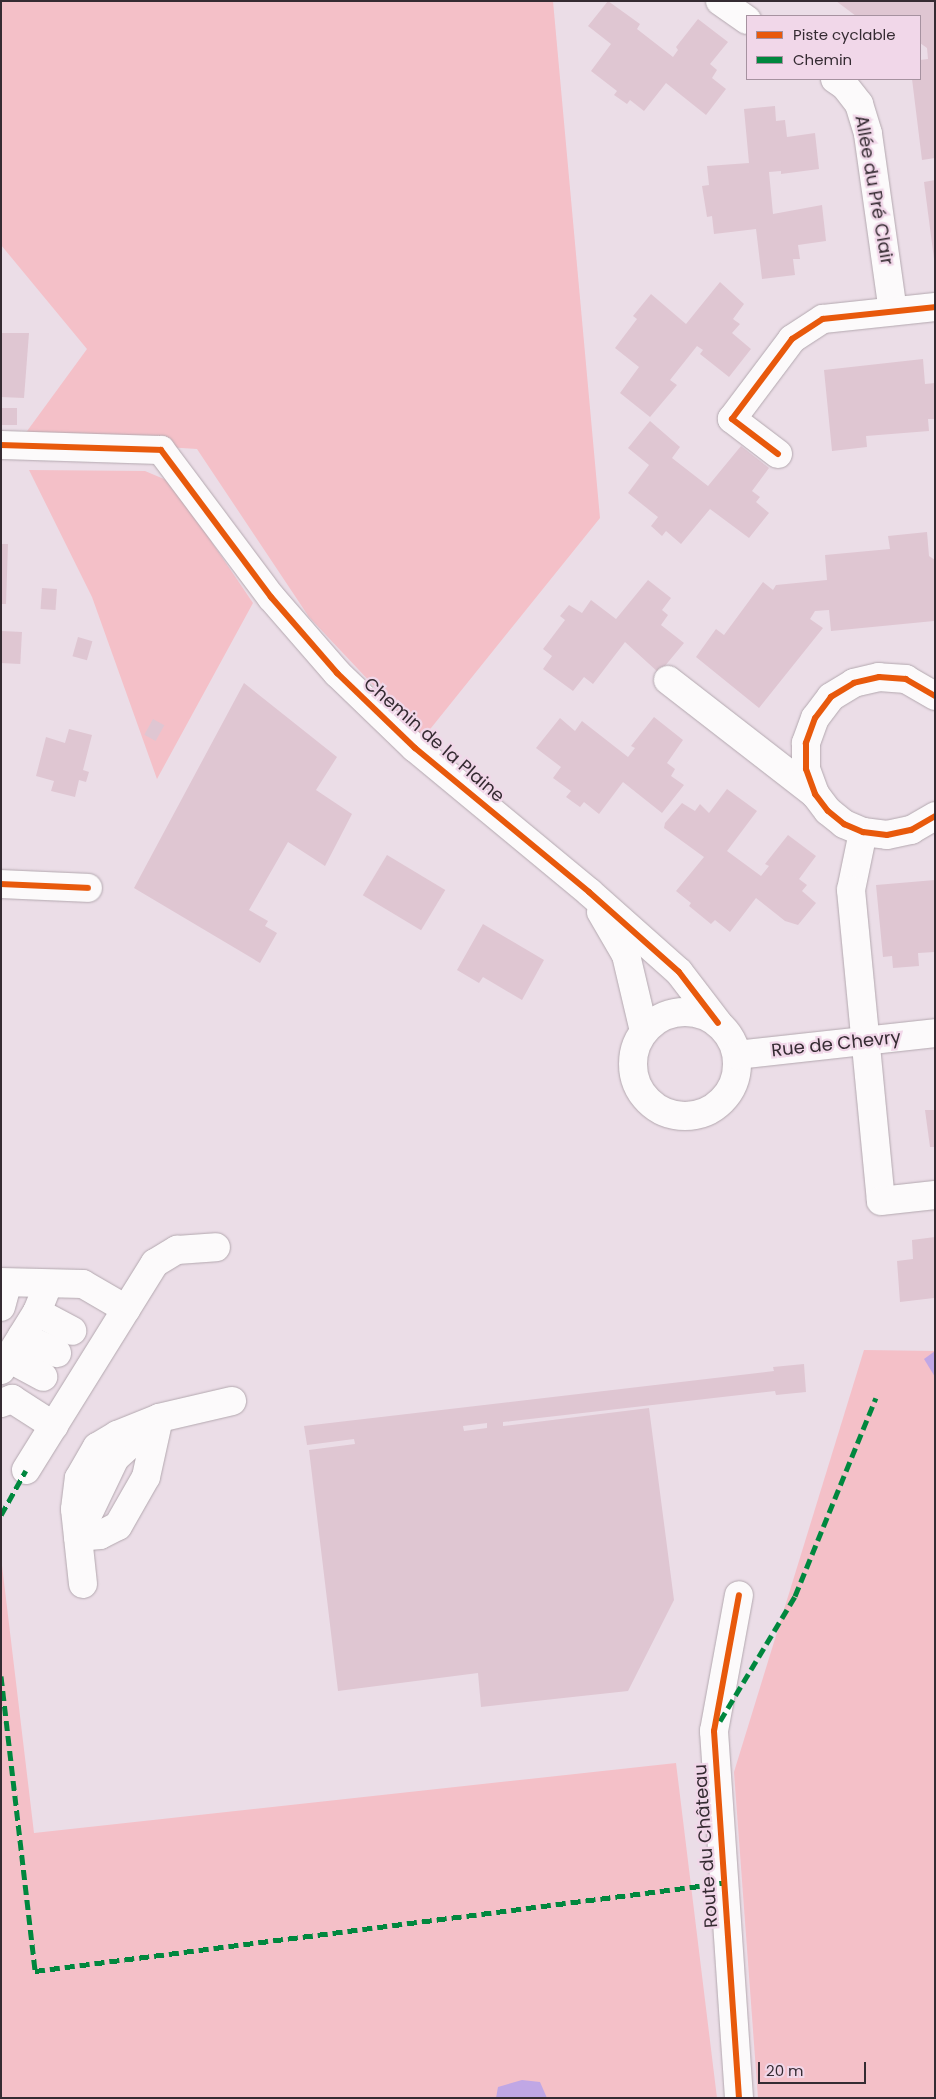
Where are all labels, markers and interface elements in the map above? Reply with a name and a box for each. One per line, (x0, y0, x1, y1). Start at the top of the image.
legend (746, 15, 921, 80)
text: Piste cyclable (793, 24, 896, 45)
text: Chemin (793, 49, 852, 70)
street label: Allée du Pré Clair (850, 114, 898, 266)
street label: Chemin de la Plaine (359, 673, 509, 807)
street label: Rue de Chevry (770, 1026, 902, 1062)
street label: Route du Château (690, 1763, 722, 1929)
scale bar (761, 2052, 868, 2084)
text: 20 m (766, 2060, 804, 2081)

